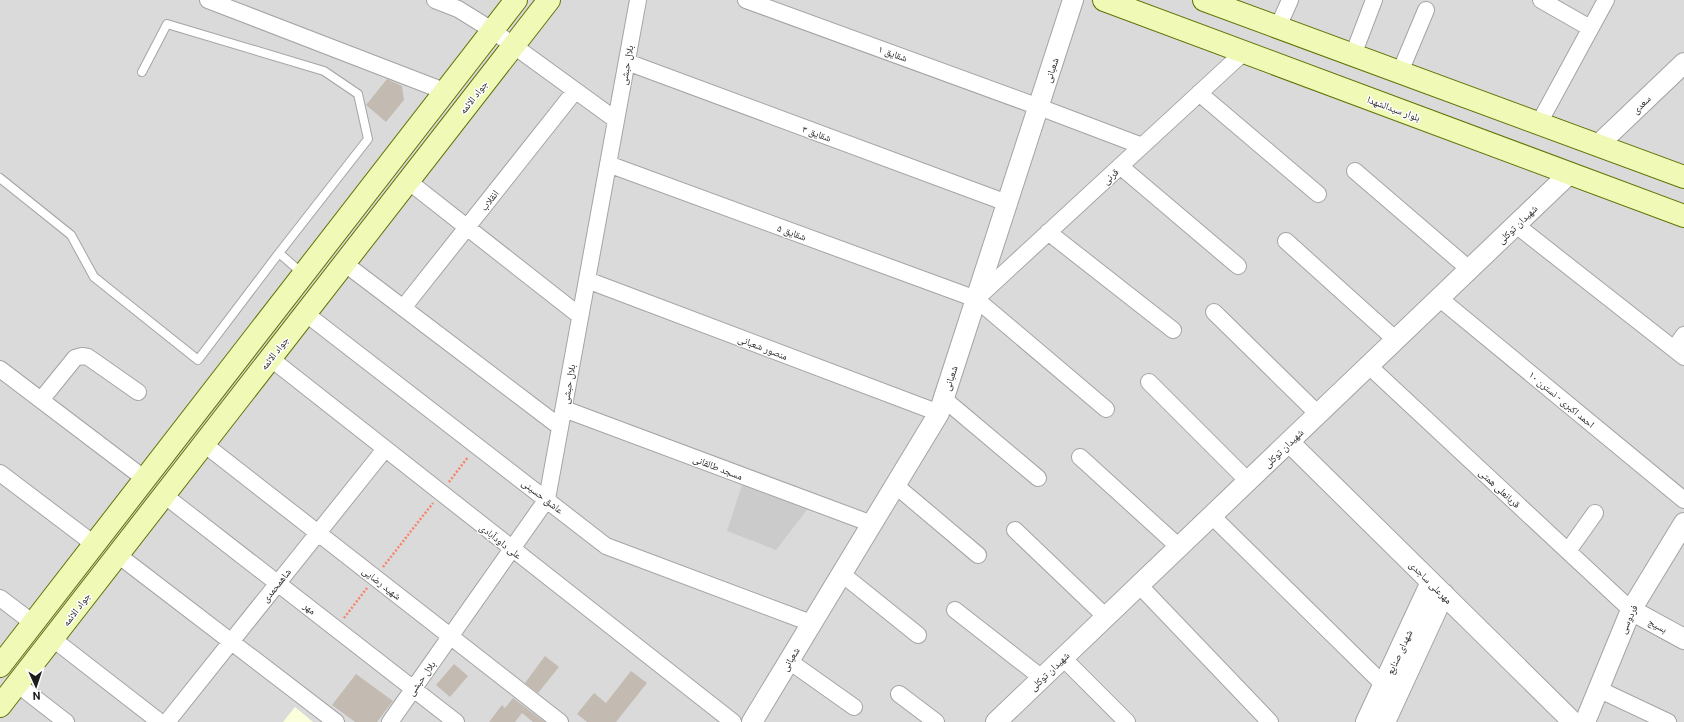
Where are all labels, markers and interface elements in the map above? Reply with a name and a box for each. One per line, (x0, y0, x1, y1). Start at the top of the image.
street label: شقایق ۱ (877, 43, 909, 65)
street label: بلال حبشی (618, 44, 636, 86)
street label: شعبانی (1042, 56, 1062, 84)
street label: جواد الائمه (457, 78, 490, 116)
street label: سعدی (1630, 93, 1654, 117)
street label: بلوار سیدالشهدا (1366, 94, 1422, 124)
street label: شقایق ۳ (801, 123, 833, 145)
street label: قرنی (1100, 166, 1121, 187)
street label: انقلاب (478, 188, 501, 213)
street label: شهیدان توکلی (1495, 202, 1541, 247)
street label: شقایق ۵ (776, 222, 808, 244)
street label: منصور شعبانی (736, 333, 790, 363)
street label: جواد الائمه (258, 334, 291, 372)
street label: بلال حبشی (560, 363, 578, 405)
street label: شعبانی (941, 364, 961, 392)
street label: احمد اکبری - نسترن ۱۰ (1526, 369, 1597, 431)
street label: شهیدان توکلی (1261, 426, 1307, 471)
street label: مسجد طالقانی (691, 453, 745, 483)
street label: قربانعلی همتی (1476, 467, 1522, 511)
street label: عاشق حسینی (519, 477, 566, 517)
street label: علی داودآبادی (477, 522, 524, 562)
street label: مهرعلی ساجدی (1406, 559, 1455, 607)
street label: شهید رضایی (360, 565, 403, 603)
street label: شاهمحمدی (260, 566, 294, 605)
street label: جواد الائمه (60, 590, 93, 628)
street label: مهر (301, 600, 318, 617)
street label: فردوسی (1617, 603, 1641, 636)
street label: بسیج (1646, 616, 1669, 636)
street label: شهدای صنایع (1384, 628, 1416, 677)
street label: شعبانی (779, 645, 803, 674)
street label: شهیدان توکلی (1027, 649, 1073, 694)
street label: بلال حبشی (405, 659, 439, 698)
north arrow (16, 666, 56, 706)
text: N (32, 689, 41, 702)

